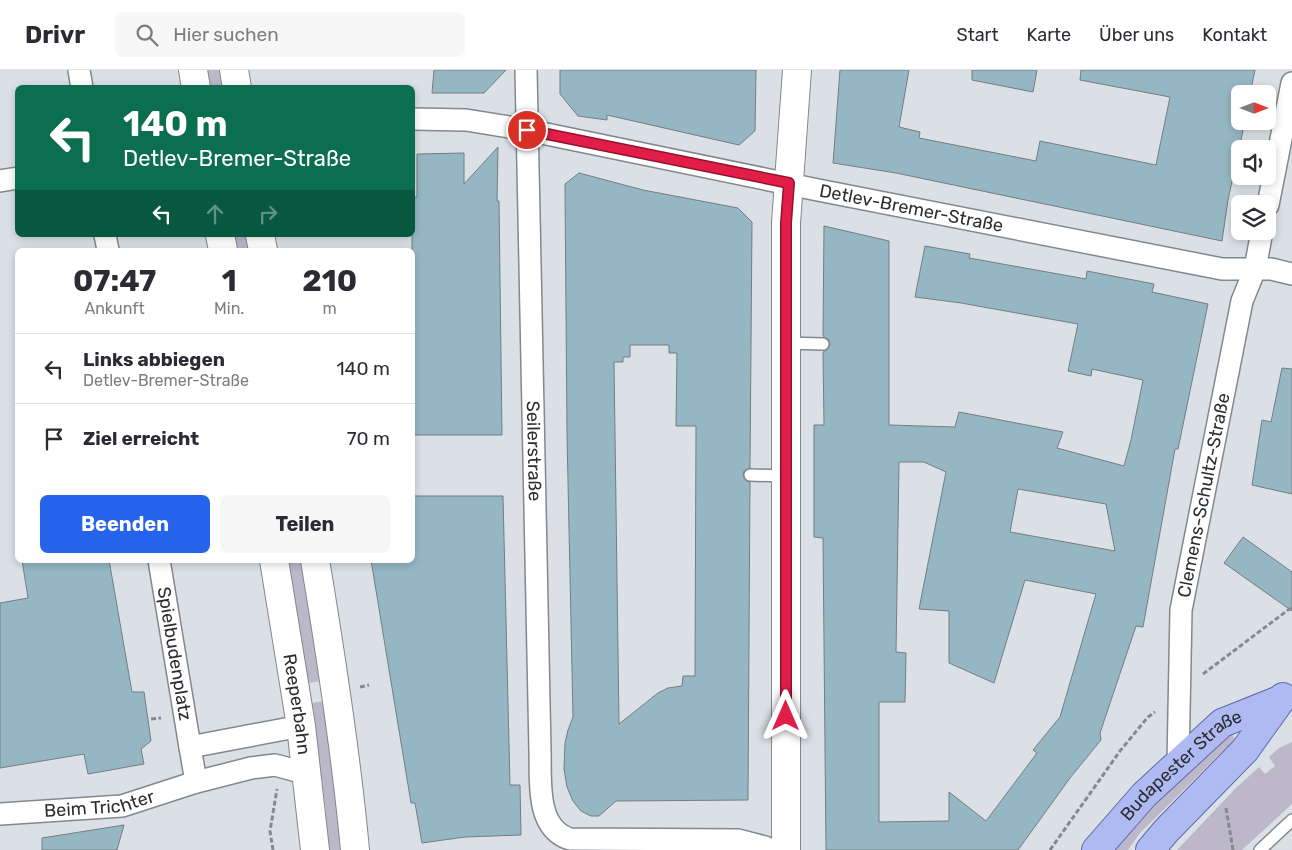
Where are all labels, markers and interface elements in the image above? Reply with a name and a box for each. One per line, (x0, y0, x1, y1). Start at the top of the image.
search box (115, 12, 465, 57)
text: Drivr (25, 21, 85, 49)
icon: search (133, 21, 161, 49)
text: Hier suchen (173, 23, 279, 46)
text: Start (956, 24, 999, 46)
text: Karte (1027, 24, 1071, 46)
text: Über uns (1099, 24, 1174, 46)
text: Kontakt (1202, 24, 1267, 46)
north arrow (1231, 85, 1276, 130)
map controls (1231, 85, 1276, 240)
text: 140 m (123, 103, 228, 145)
icon: left (40, 105, 105, 170)
pin (506, 109, 548, 151)
icon: arrive (513, 116, 541, 144)
button: sound (1231, 140, 1276, 185)
text: Detlev-Bremer-Straße (123, 145, 351, 172)
street label: Detlev-Bremer-Straße (817, 180, 1005, 237)
button: layers (1231, 195, 1276, 240)
icon: left (148, 200, 176, 228)
icon: ahead (201, 200, 229, 228)
icon: right (254, 200, 282, 228)
text: 07:47 (73, 263, 156, 299)
text: 1 (222, 263, 237, 299)
text: 210 (302, 263, 357, 299)
text: Ankunft (84, 299, 145, 318)
text: Min. (214, 299, 244, 318)
text: m (323, 299, 337, 318)
text: Links abbiegen (83, 348, 225, 371)
icon: left (40, 355, 68, 383)
text: 140 m (336, 357, 390, 380)
text: Detlev-Bremer-Straße (83, 371, 249, 390)
street label: Clemens-Schultz-Straße (1173, 391, 1235, 599)
street label: Seilerstraße (522, 400, 546, 501)
icon: arrive (40, 425, 68, 453)
text: Ziel erreicht (83, 427, 199, 450)
text: 70 m (347, 427, 390, 450)
button: Beenden (40, 495, 210, 553)
button: Teilen (220, 495, 390, 553)
street label: Spielbudenplatz (153, 585, 196, 722)
street label: Reeperbahn (278, 652, 315, 756)
position arrow (759, 689, 811, 741)
street label: Budapester Straße (1116, 705, 1245, 825)
street label: Beim Trichter (43, 785, 157, 822)

